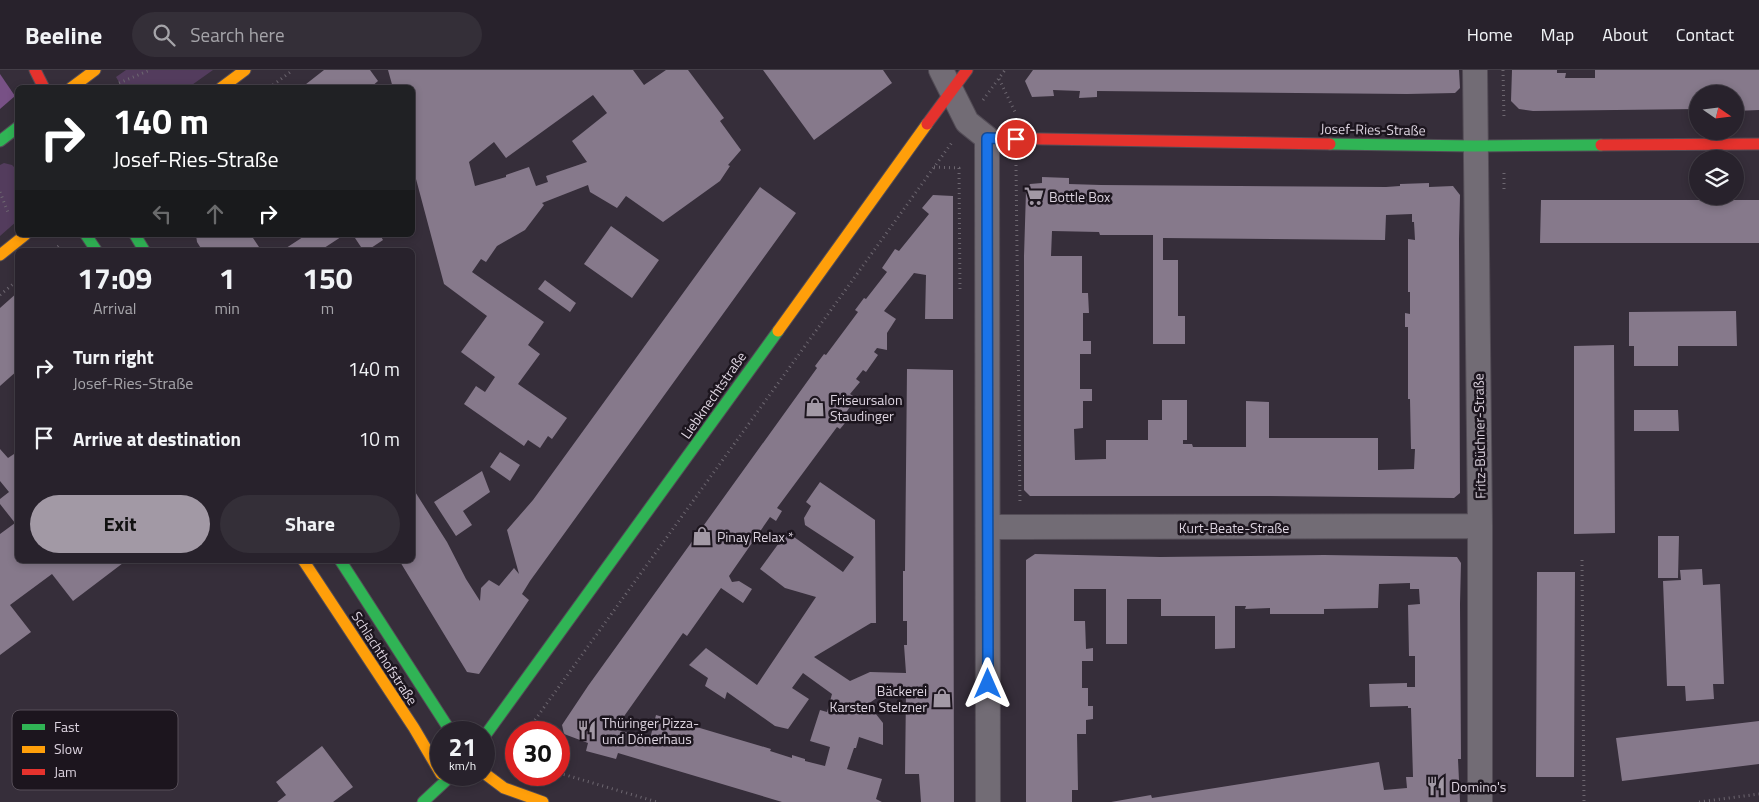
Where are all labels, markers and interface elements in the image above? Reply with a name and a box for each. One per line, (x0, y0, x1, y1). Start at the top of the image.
search box (132, 12, 482, 57)
text: Beeline (25, 17, 102, 53)
text: Search here (190, 20, 285, 49)
icon: search (150, 21, 178, 49)
text: Home (1467, 21, 1513, 48)
text: Map (1541, 21, 1574, 48)
text: About (1602, 21, 1648, 48)
text: Contact (1676, 21, 1734, 48)
north arrow (1689, 85, 1744, 140)
map controls (1689, 85, 1744, 205)
text: 140 m (113, 94, 209, 148)
icon: right (30, 105, 95, 170)
pin (995, 118, 1037, 160)
street label: Josef-Ries-Straße (1320, 118, 1426, 140)
icon: arrive (1002, 125, 1030, 153)
text: Josef-Ries-Straße (113, 142, 279, 176)
button: layers (1689, 150, 1744, 205)
supermarket icon: Bottle Box (1023, 185, 1045, 207)
place label: Bottle Box (1049, 186, 1111, 207)
icon: left (148, 200, 176, 228)
icon: ahead (201, 200, 229, 228)
icon: right (254, 200, 282, 228)
text: 17:09 (77, 255, 152, 301)
text: 1 (219, 255, 236, 301)
text: 150 (302, 255, 353, 301)
text: Arrival (93, 296, 136, 320)
text: min (214, 296, 240, 320)
text: m (321, 296, 334, 320)
text: Turn right (73, 342, 154, 371)
street label: Liebknechtstraße (675, 347, 751, 443)
icon: right (30, 354, 58, 382)
text: 140 m (348, 354, 400, 383)
text: Josef-Ries-Straße (73, 371, 193, 395)
street label: Fritz-Büchner-Straße (1467, 373, 1491, 499)
place label: Friseursalon Staudinger (830, 389, 903, 426)
shop icon: Friseursalon Staudinger (804, 396, 826, 418)
icon: arrive (30, 424, 58, 452)
text: Arrive at destination (73, 424, 241, 453)
text: 10 m (359, 424, 400, 453)
button: Exit (30, 495, 210, 553)
button: Share (220, 495, 400, 553)
street label: Kurt-Beate-Straße (1179, 517, 1289, 538)
shop icon: Pinay Relax * (691, 525, 713, 547)
place label: Pinay Relax * (717, 526, 794, 547)
street label: Schlachthofstraße (347, 607, 423, 709)
position arrow (961, 657, 1013, 709)
place label: Bäckerei Karsten Stelzner (830, 680, 927, 717)
shop icon: Bäckerei Karsten Stelzner (931, 687, 953, 709)
legend (12, 710, 178, 790)
place label: Thüringer Pizza- und Dönerhaus (602, 712, 699, 749)
text: Fast (54, 716, 79, 737)
restaurant icon: Thüringer Pizza- und Dönerhaus (576, 719, 598, 741)
speed limit sign: 30 (505, 721, 570, 786)
text: 21 (448, 728, 477, 766)
text: Slow (54, 738, 83, 759)
text: km/h (449, 756, 476, 775)
text: Jam (54, 761, 77, 782)
restaurant icon: Domino's (1425, 775, 1447, 797)
place label: Domino's (1451, 776, 1506, 797)

